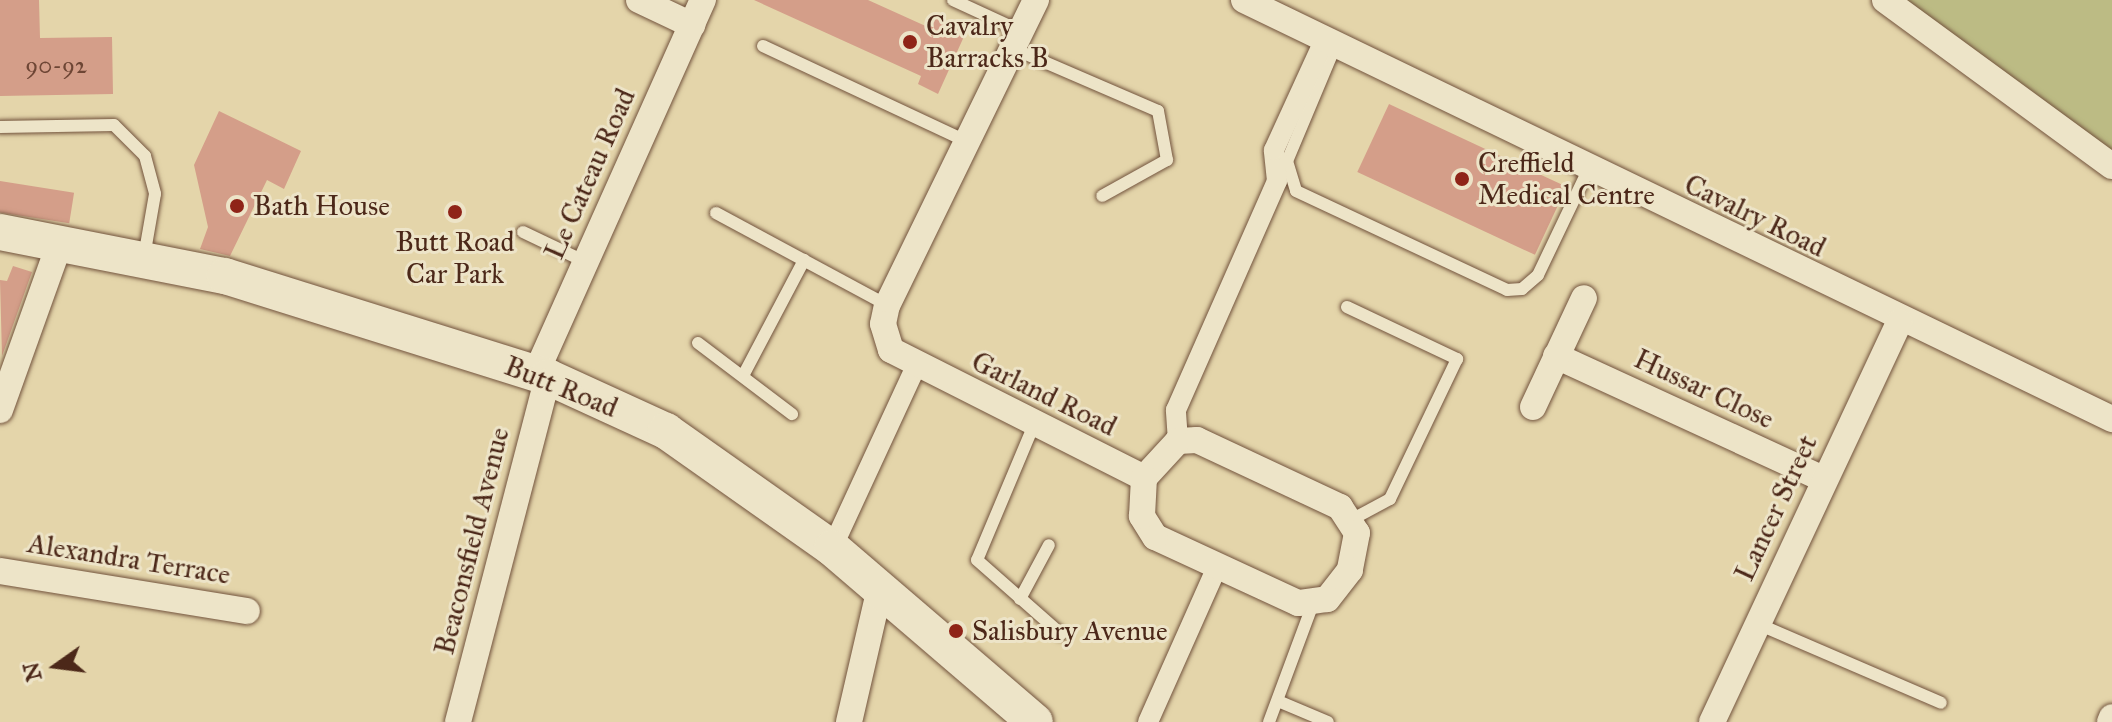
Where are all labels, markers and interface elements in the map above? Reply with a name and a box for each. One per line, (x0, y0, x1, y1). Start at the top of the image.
place label: Cavalry Barracks B (926, 9, 1049, 75)
marker: Cavalry Barracks B (901, 33, 919, 51)
house number: 90-92 (25, 52, 87, 80)
street label: Le Cateau Road (537, 83, 643, 265)
place label: Creffield Medical Centre (1478, 146, 1655, 212)
street label: Cavalry Road (1679, 167, 1831, 265)
marker: Creffield Medical Centre (1453, 170, 1471, 188)
place label: Bath House (253, 189, 390, 223)
marker: Bath House (228, 197, 246, 215)
marker: Butt Road Car Park (446, 203, 464, 221)
place label: Butt Road Car Park (396, 225, 514, 291)
street label: Hussar Close (1629, 342, 1779, 436)
street label: Garland Road (966, 345, 1122, 443)
street label: Butt Road (500, 349, 622, 425)
street label: Beaconsfield Avenue (428, 424, 516, 658)
street label: Lancer Street (1728, 430, 1824, 586)
street label: Alexandra Terrace (25, 526, 233, 592)
place label: Salisbury Avenue (972, 614, 1168, 648)
marker: Salisbury Avenue (947, 622, 965, 640)
north arrow (16, 626, 96, 706)
text: N (17, 660, 48, 684)

